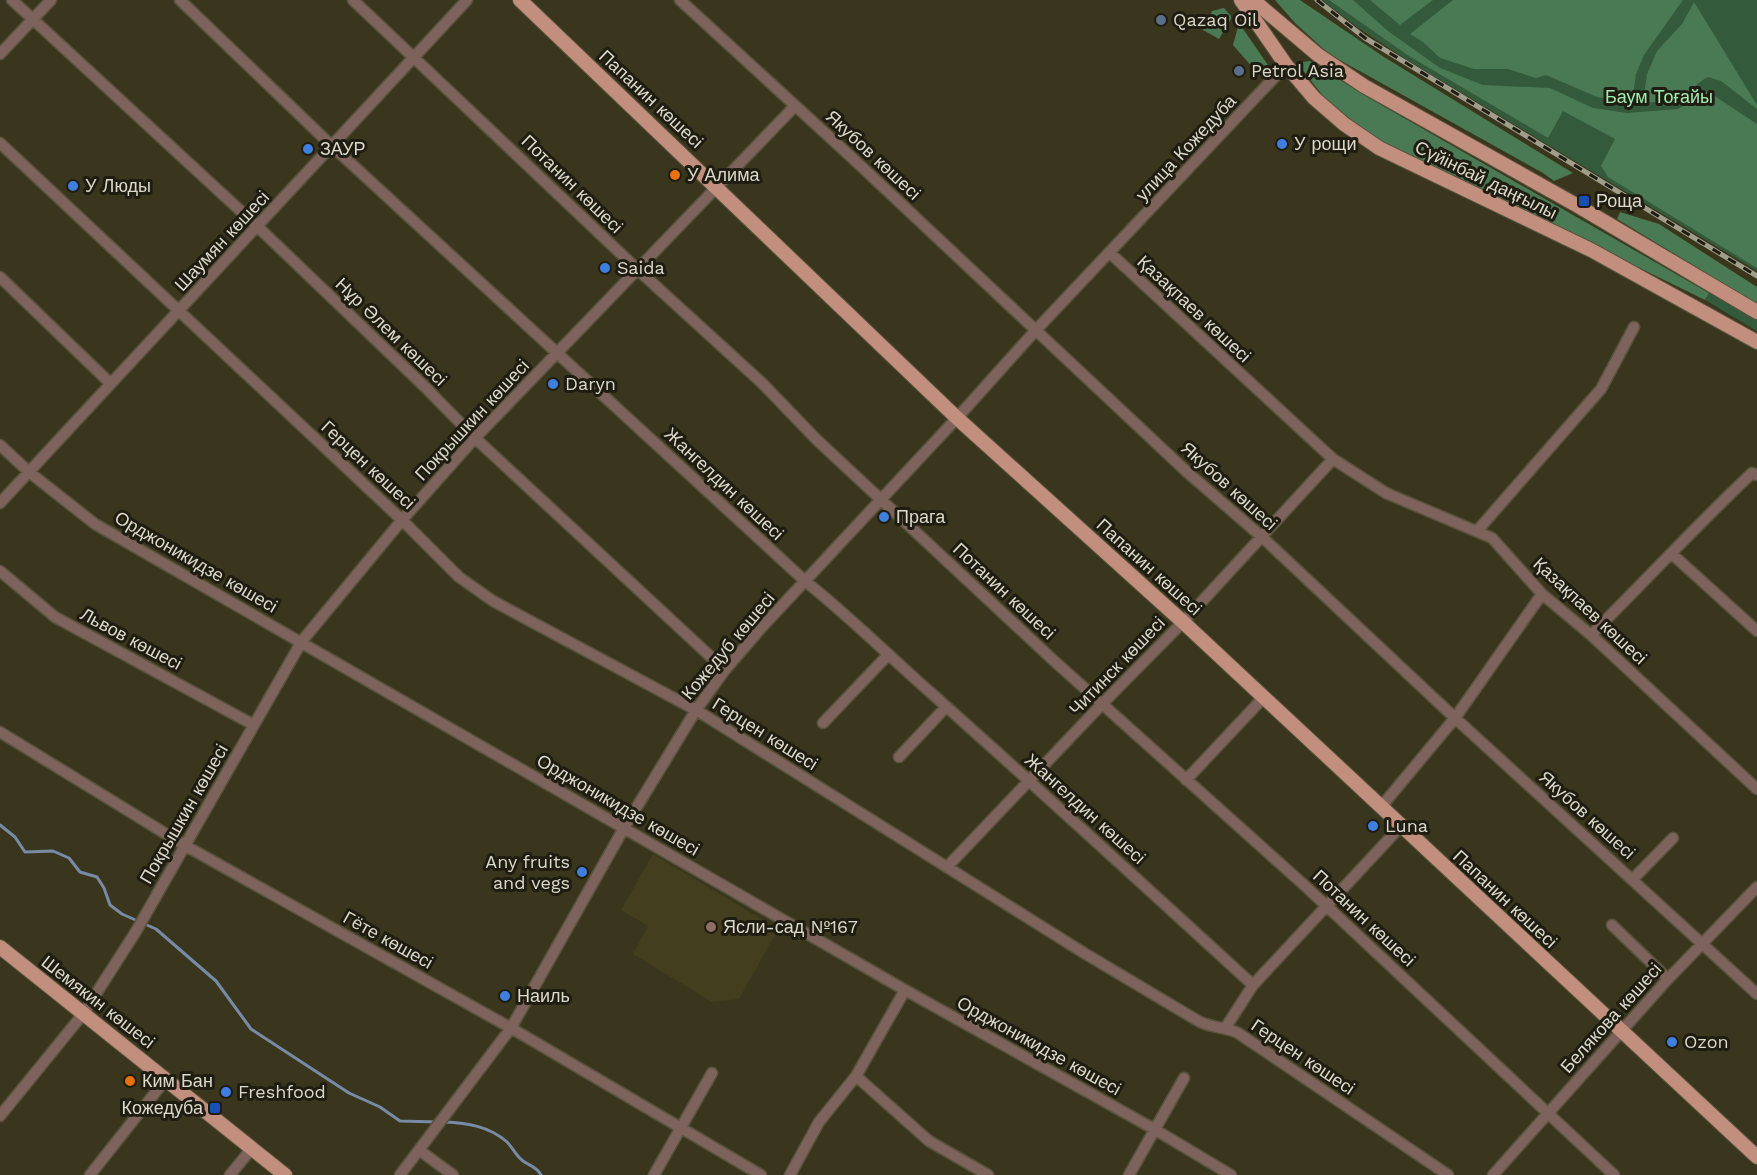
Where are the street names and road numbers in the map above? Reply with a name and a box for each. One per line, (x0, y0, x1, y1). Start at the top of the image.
street label: Папанин көшесі (595, 45, 708, 152)
street label: улица Кожедуба (1131, 90, 1241, 205)
street label: Якубов көшесі (822, 105, 925, 204)
street label: Потанин көшесі (518, 130, 627, 237)
street label: Сүйінбай даңғылы (1412, 136, 1561, 223)
street label: Шаумян көшесі (170, 186, 273, 295)
street label: Қазақпаев көшесі (1133, 251, 1255, 367)
street label: Нұр Әлем көшесі (332, 273, 451, 390)
street label: Покрышкин көшесі (410, 355, 533, 484)
street label: Герцен көшесі (317, 416, 419, 513)
street label: Жангелдин көшесі (661, 423, 788, 544)
street label: Якубов көшесі (1177, 437, 1282, 534)
street label: Орджоникидзе көшесі (111, 506, 281, 617)
street label: Папанин көшесі (1092, 514, 1206, 619)
street label: Потанин көшесі (949, 538, 1060, 643)
street label: Қазақпаев көшесі (1529, 553, 1651, 669)
street label: Кожедуб көшесі (677, 588, 779, 704)
street label: Львов көшесі (77, 603, 185, 674)
street label: Читинск көшесі (1064, 612, 1169, 719)
street label: Герцен көшесі (709, 693, 822, 774)
street label: Покрышкин көшесі (135, 740, 232, 887)
street label: Орджоникидзе көшесі (533, 749, 703, 860)
street label: Жангелдин көшесі (1021, 749, 1150, 868)
street label: Якубов көшесі (1535, 766, 1640, 863)
street label: Папанин көшесі (1449, 845, 1562, 952)
street label: Потанин көшесі (1309, 865, 1420, 970)
street label: Гёте көшесі (340, 906, 437, 973)
street label: Шемякин көшесі (37, 951, 159, 1052)
street label: Белякова көшесі (1556, 958, 1665, 1077)
street label: Орджоникидзе көшесі (954, 992, 1125, 1099)
street label: Герцен көшесі (1248, 1014, 1359, 1099)

